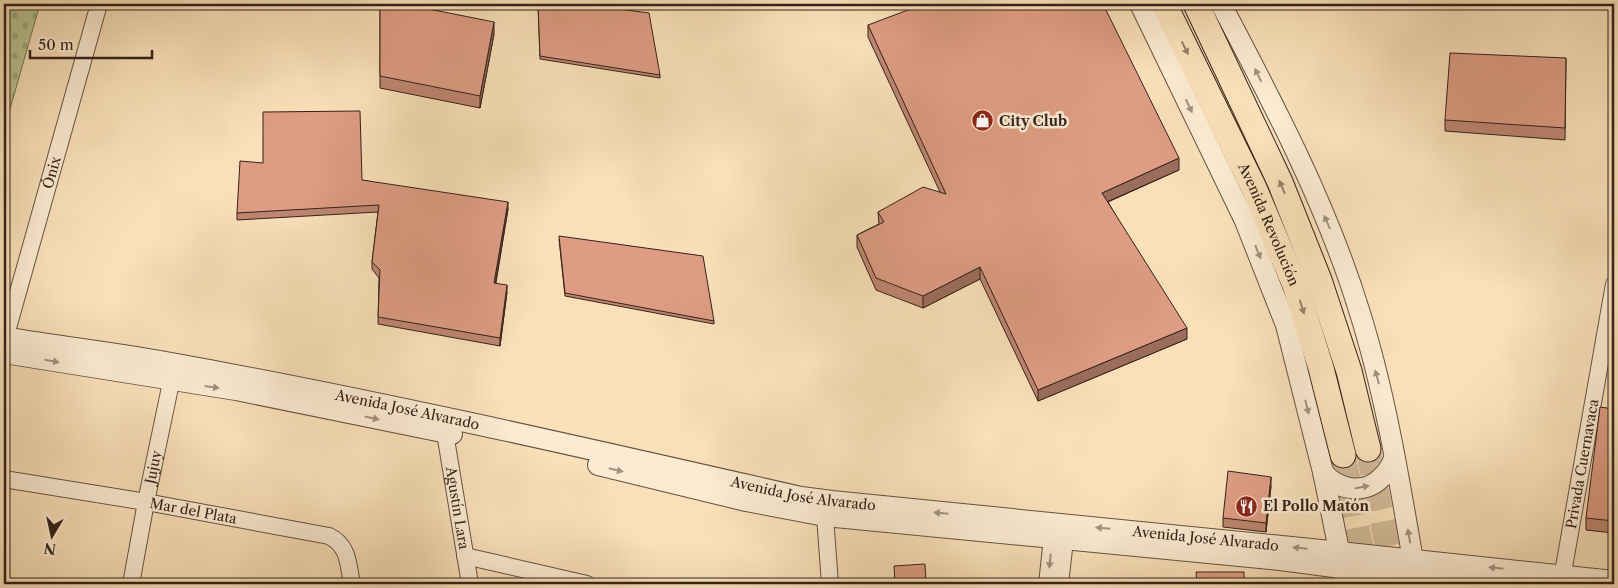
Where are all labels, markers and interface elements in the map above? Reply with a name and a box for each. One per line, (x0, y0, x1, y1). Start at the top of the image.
scale bar (30, 28, 152, 60)
text: 50 m (38, 35, 74, 54)
one-way arrow (1181, 40, 1190, 55)
one-way arrow (1254, 68, 1262, 82)
one-way arrow (1185, 99, 1193, 113)
shop icon: City Club (971, 109, 995, 133)
place label: City Club (999, 112, 1067, 130)
street label: Ónix (38, 154, 65, 191)
street label: Avenida Revolución (1234, 159, 1303, 289)
one-way arrow (1277, 180, 1285, 194)
one-way arrow (1323, 215, 1331, 230)
one-way arrow (1255, 245, 1262, 260)
one-way arrow (1299, 300, 1306, 315)
one-way arrow (44, 358, 60, 366)
one-way arrow (1373, 369, 1381, 384)
one-way arrow (205, 383, 221, 391)
street label: Avenida José Alvarado (333, 386, 481, 434)
street label: Privada Cuernavaca (1562, 397, 1603, 530)
one-way arrow (1303, 400, 1311, 415)
one-way arrow (364, 414, 380, 422)
street label: Jujuy (141, 449, 166, 487)
street label: Agustín Lara (442, 464, 473, 551)
one-way arrow (609, 466, 624, 474)
street label: Avenida José Alvarado (728, 472, 877, 514)
one-way arrow (1355, 483, 1370, 491)
street label: Mar del Plata (148, 494, 239, 528)
restaurant icon: El Pollo Matón (1235, 494, 1259, 518)
place label: El Pollo Matón (1263, 497, 1369, 515)
one-way arrow (933, 509, 949, 517)
north arrow (28, 510, 78, 560)
street label: Avenida José Alvarado (1131, 522, 1280, 555)
one-way arrow (1095, 524, 1111, 532)
one-way arrow (1404, 528, 1412, 544)
text: N (43, 539, 57, 559)
one-way arrow (1291, 543, 1307, 551)
one-way arrow (1045, 554, 1053, 570)
one-way arrow (1488, 564, 1504, 572)

